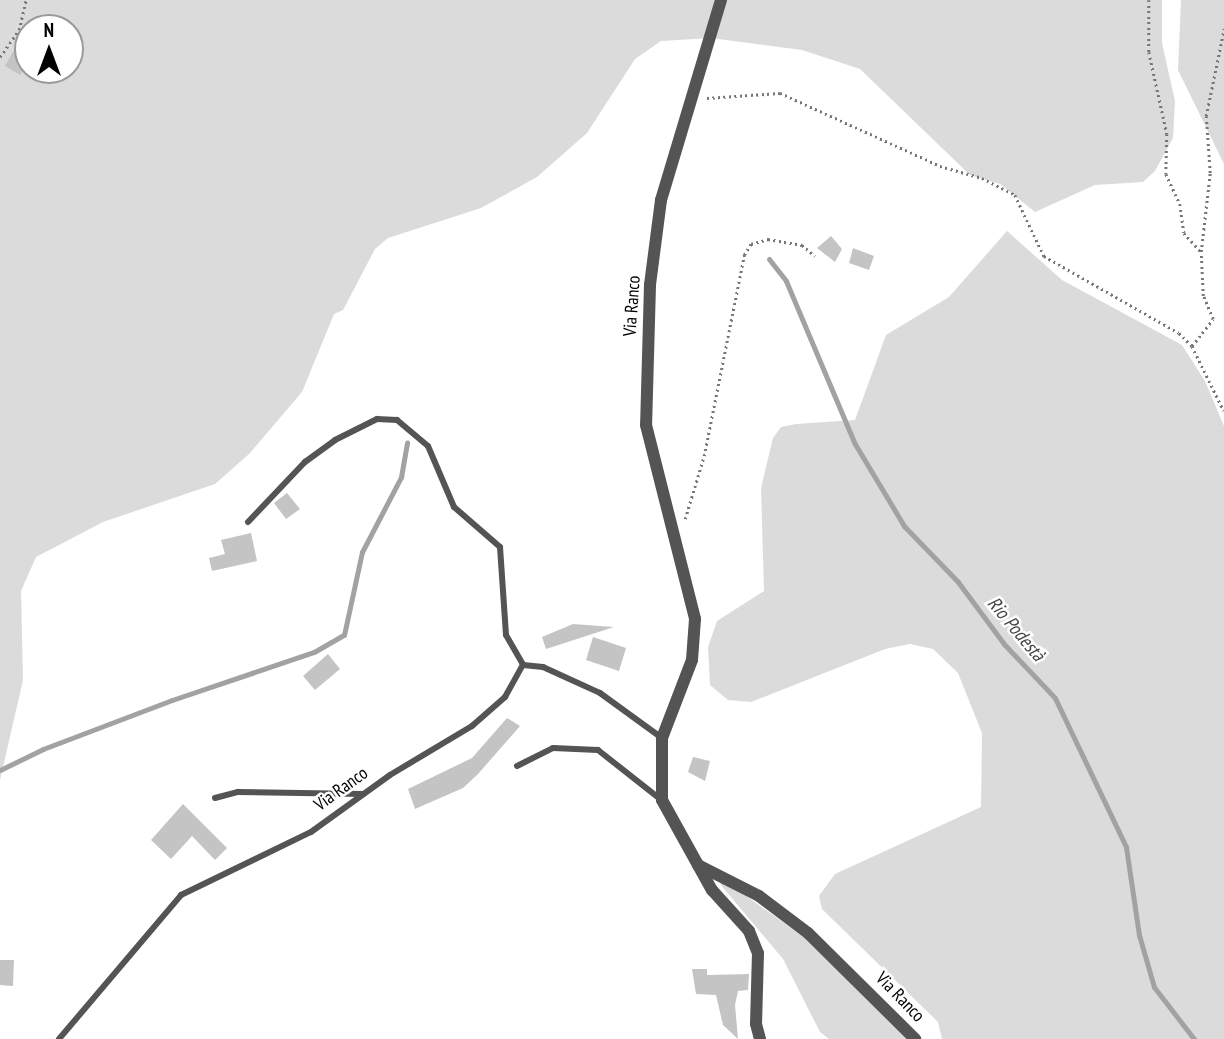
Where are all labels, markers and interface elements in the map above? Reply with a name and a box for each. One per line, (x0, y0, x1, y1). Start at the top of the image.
north arrow (14, 14, 84, 84)
text: N (44, 18, 54, 42)
street label: Via Ranco (619, 275, 645, 337)
water label: Rio Podestà (983, 592, 1049, 666)
street label: Via Ranco (310, 762, 372, 816)
street label: Via Ranco (871, 968, 929, 1026)

